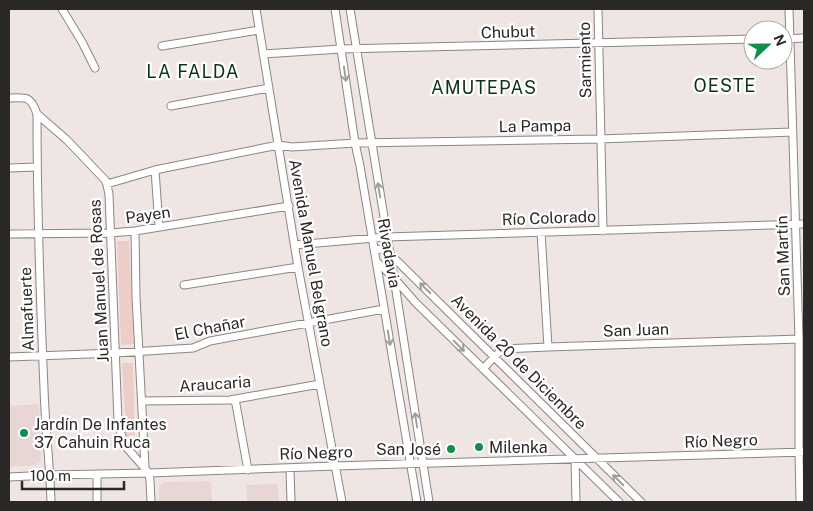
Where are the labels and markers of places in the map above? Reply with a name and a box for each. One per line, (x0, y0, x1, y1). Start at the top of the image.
place label: Jardín De Infantes 37 Cahuin Ruca (34, 415, 167, 452)
marker: Jardín De Infantes 37 Cahuin Ruca (18, 427, 30, 439)
place label: Milenka (489, 438, 548, 457)
place label: San José (376, 440, 441, 459)
marker: Milenka (473, 441, 485, 453)
marker: San José (445, 443, 457, 455)

